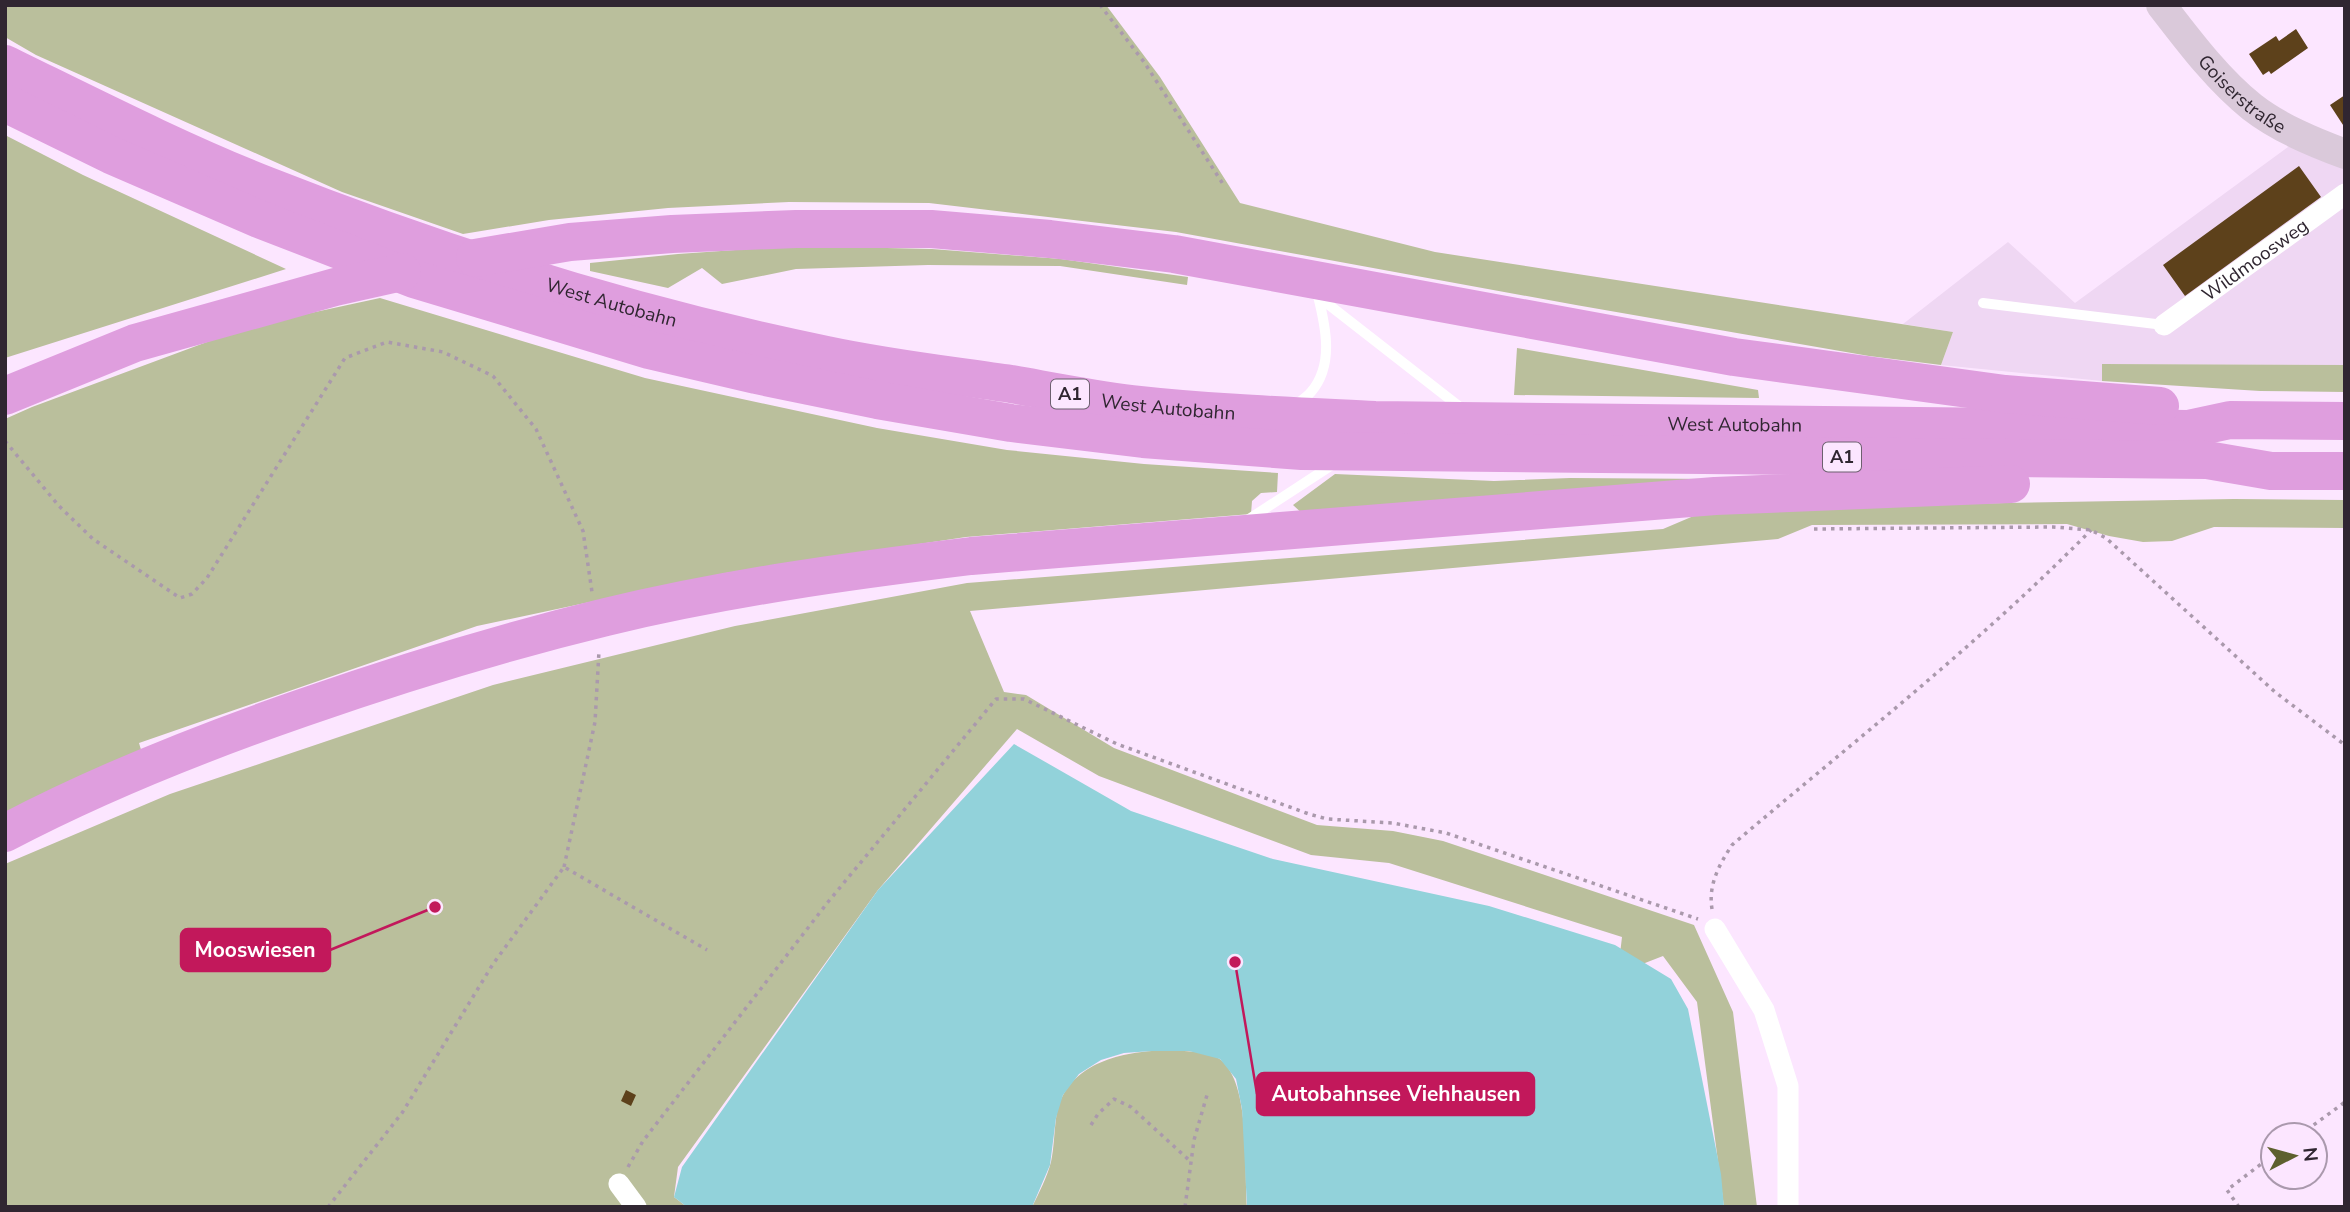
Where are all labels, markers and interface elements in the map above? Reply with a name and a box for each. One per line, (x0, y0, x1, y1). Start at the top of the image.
street label: Goiserstraße (2192, 49, 2290, 140)
street label: Wildmoosweg (2197, 213, 2314, 307)
street label: West Autobahn (543, 272, 680, 334)
road number: A1 (1051, 380, 1089, 408)
street label: West Autobahn (1099, 388, 1236, 427)
street label: West Autobahn (1667, 411, 1802, 439)
road number: A1 (1823, 443, 1861, 472)
callout: Mooswiesen (181, 929, 330, 971)
text: Mooswiesen (194, 936, 316, 964)
callout: Autobahnsee Viehhausen (1257, 1073, 1534, 1115)
text: Autobahnsee Viehhausen (1271, 1080, 1521, 1108)
north arrow (2259, 1121, 2329, 1191)
text: N (2296, 1146, 2324, 1163)

